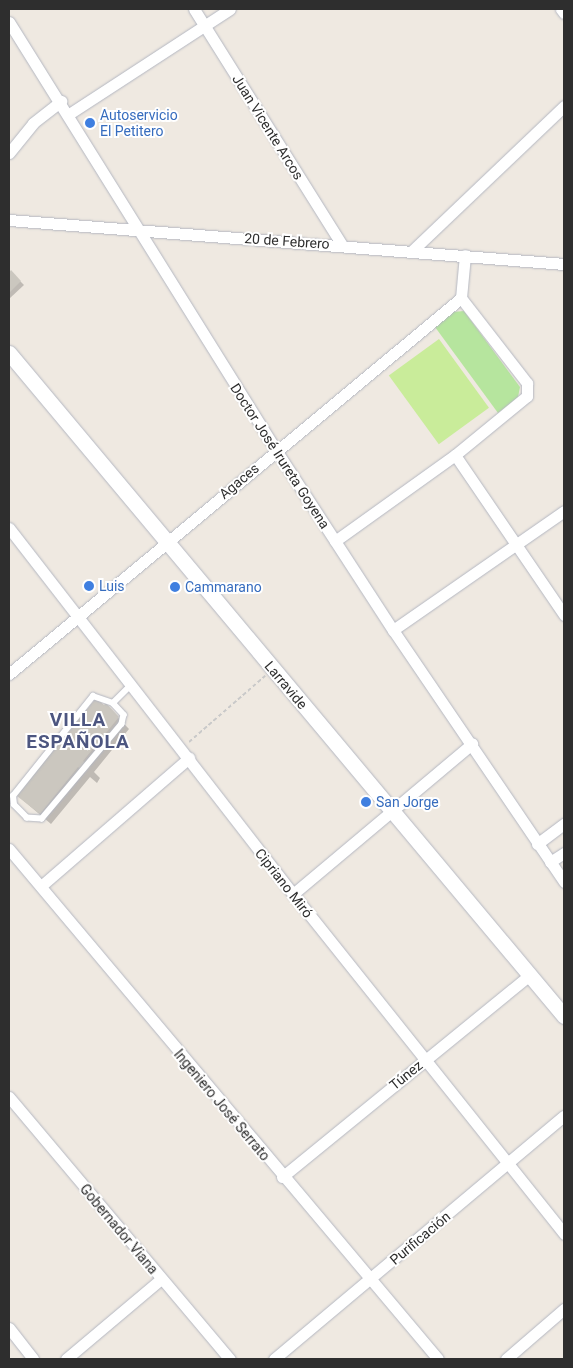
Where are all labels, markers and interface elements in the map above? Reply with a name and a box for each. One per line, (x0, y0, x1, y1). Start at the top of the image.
street label: Juan Vicente Arcos (229, 71, 307, 183)
place label: Autoservicio El Petitero (100, 107, 178, 140)
marker: Autoservicio El Petitero (84, 117, 96, 129)
street label: 20 de Febrero (244, 230, 330, 252)
street label: Doctor José Irureta Goyena (227, 380, 333, 532)
street label: Agaces (216, 460, 262, 502)
place label: Luis (99, 578, 125, 594)
place label: Cammarano (185, 579, 262, 595)
marker: Luis (83, 580, 95, 592)
marker: Cammarano (169, 581, 181, 593)
street label: Larravide (261, 658, 311, 712)
district label: VILLA ESPAÑOLA (25, 709, 131, 753)
place label: San Jorge (376, 794, 439, 810)
marker: San Jorge (360, 796, 372, 808)
street label: Cipriano Miró (252, 845, 316, 921)
street label: Ingeniero José Serrato (170, 1046, 274, 1164)
street label: Túnez (386, 1057, 426, 1093)
street label: Gobernador Viana (76, 1181, 162, 1277)
street label: Purificación (386, 1208, 454, 1268)

